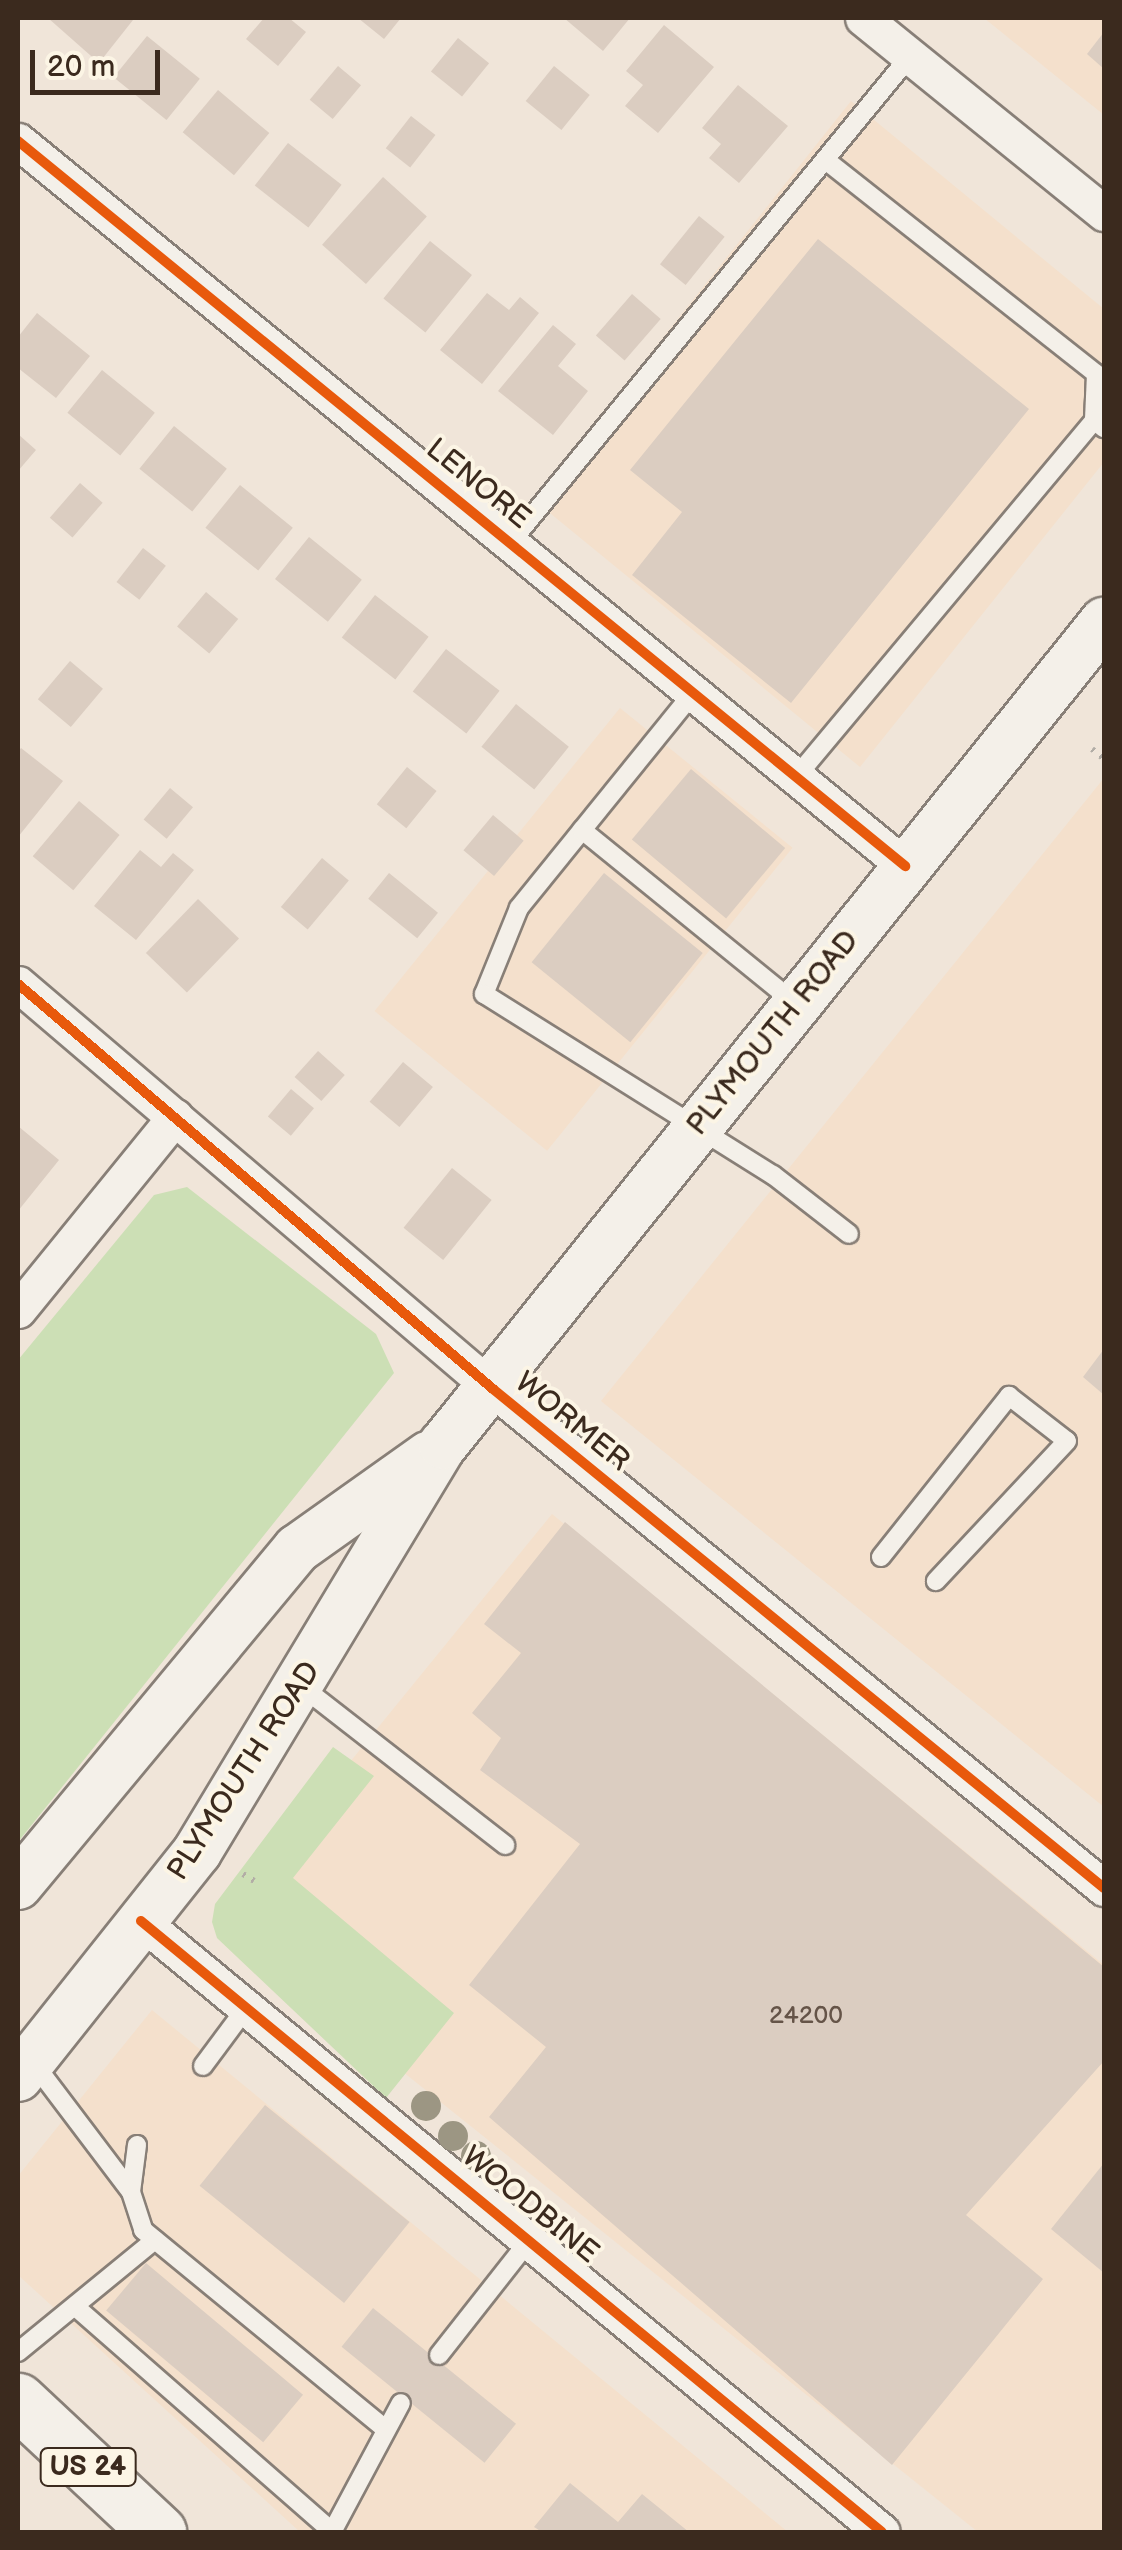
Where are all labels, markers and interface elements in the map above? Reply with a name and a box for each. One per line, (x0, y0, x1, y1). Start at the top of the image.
scale bar (35, 30, 165, 92)
text: 20 m (47, 49, 115, 85)
street label: LENORE (419, 431, 537, 537)
street label: PLYMOUTH ROAD (679, 923, 867, 1143)
street label: WORMER (507, 1365, 637, 1479)
street label: PLYMOUTH ROAD (160, 1655, 328, 1887)
house number: 24200 (769, 2001, 843, 2031)
street label: WOODBINE (454, 2139, 606, 2271)
road number: US 24 (38, 2444, 138, 2490)

